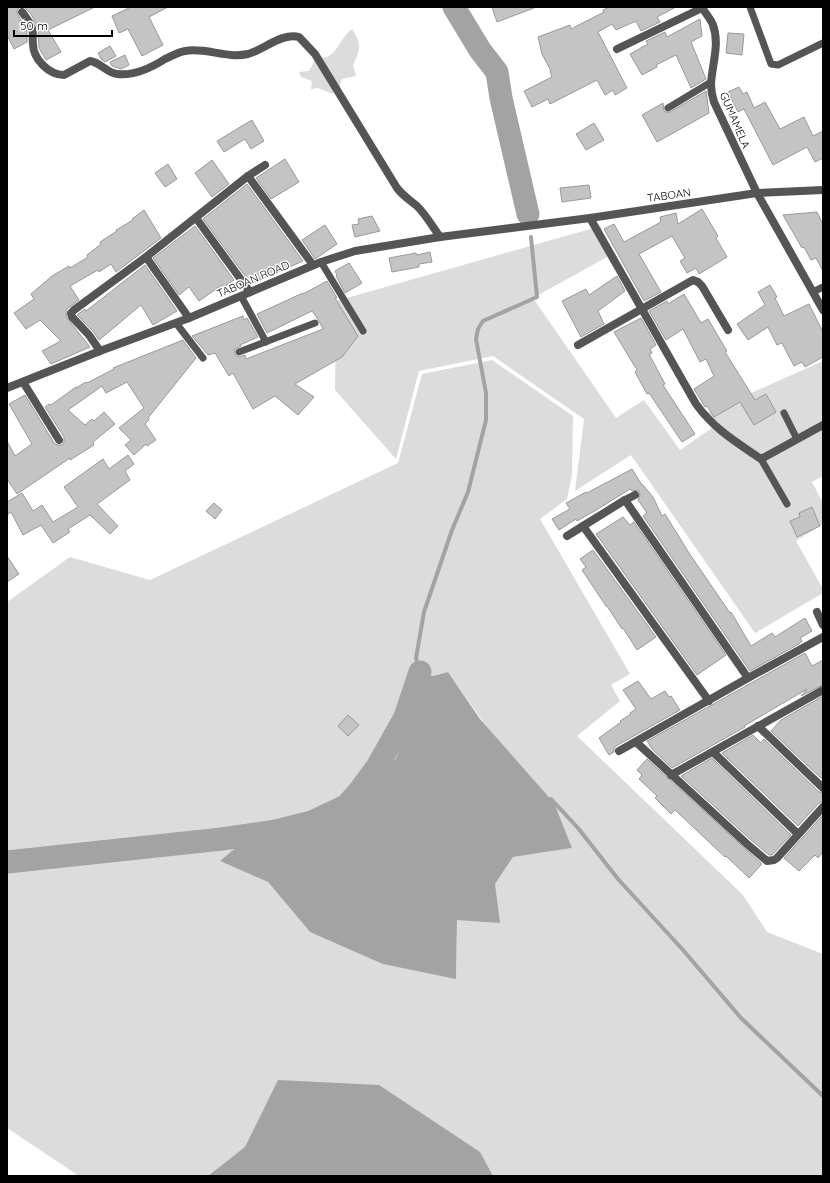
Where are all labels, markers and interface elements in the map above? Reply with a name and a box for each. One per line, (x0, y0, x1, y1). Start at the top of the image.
scale bar (14, 12, 112, 38)
text: 50 m (20, 18, 48, 33)
street label: GUMAMELA (717, 90, 753, 150)
street label: TABOAN (646, 185, 692, 205)
street label: TABOAN ROAD (215, 257, 291, 301)

